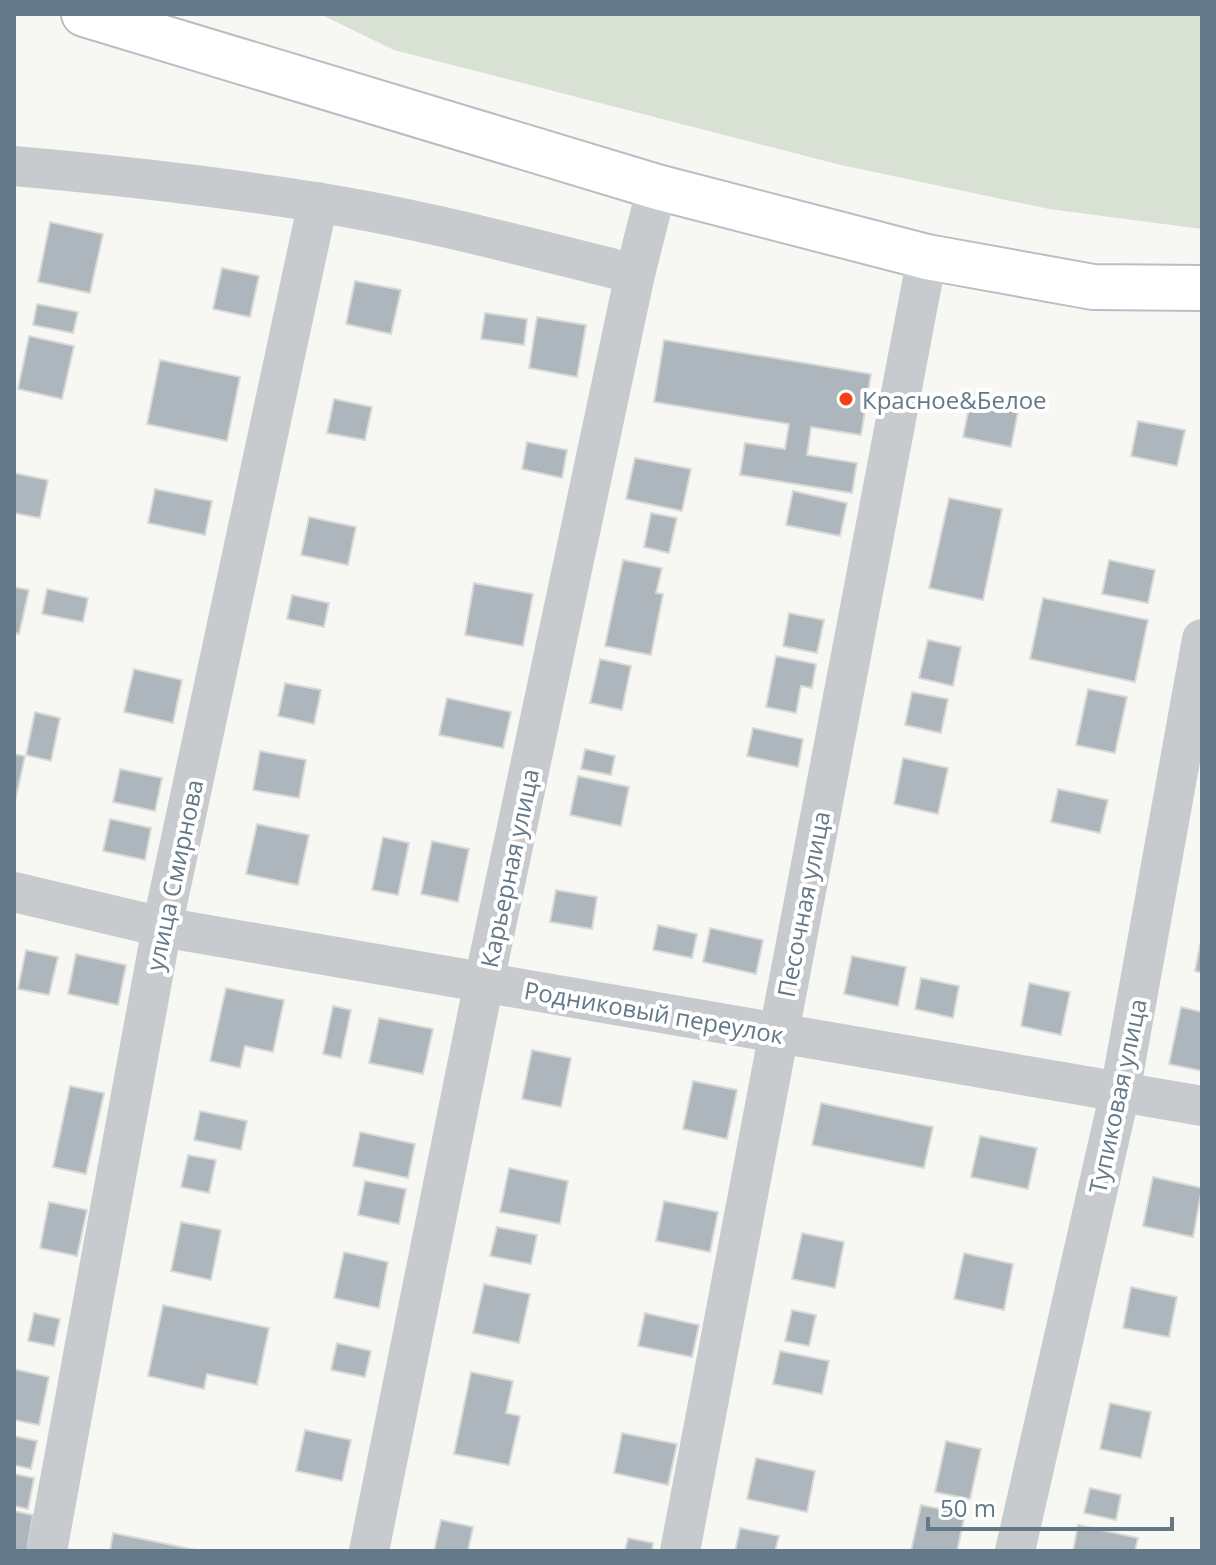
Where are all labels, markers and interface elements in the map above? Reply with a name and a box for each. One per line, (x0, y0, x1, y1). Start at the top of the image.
place label: Красное&Белое (862, 383, 1047, 416)
marker: Красное&Белое (837, 390, 855, 408)
street label: Карьерная улица (472, 766, 546, 970)
street label: улица Смирнова (138, 776, 210, 974)
street label: Песочная улица (769, 808, 837, 1000)
street label: Родниковый переулок (522, 973, 787, 1051)
street label: Тупиковая улица (1080, 996, 1154, 1196)
scale bar (928, 1481, 1172, 1531)
text: 50 m (940, 1491, 996, 1524)

